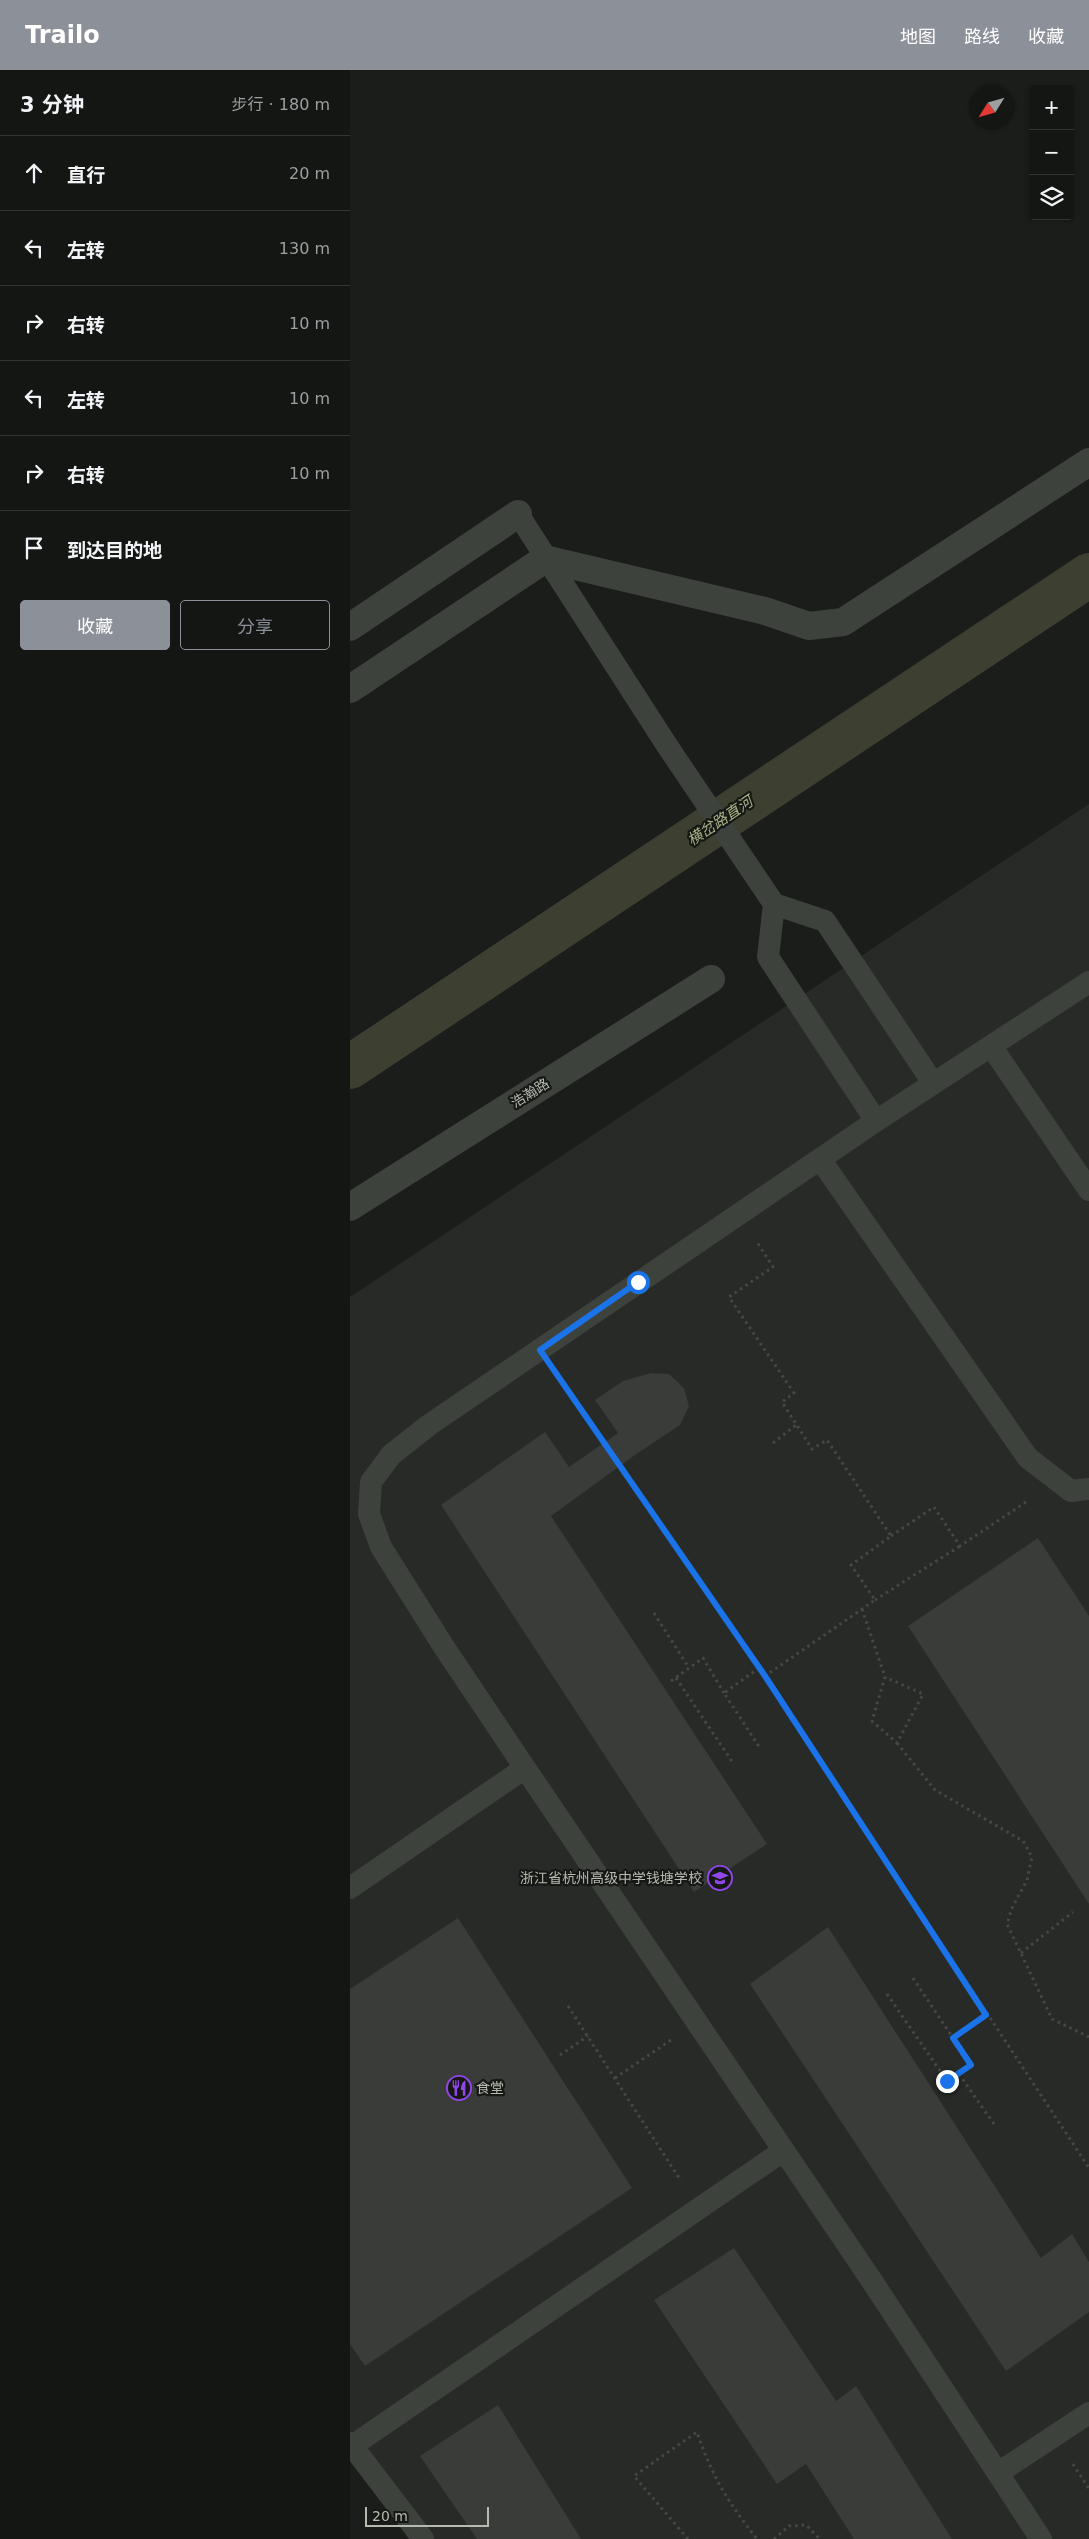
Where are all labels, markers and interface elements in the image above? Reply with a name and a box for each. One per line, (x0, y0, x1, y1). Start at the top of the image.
text: Trailo (25, 21, 100, 49)
text: 地图 (900, 26, 936, 47)
text: 路线 (964, 26, 1000, 47)
text: 收藏 (1028, 26, 1064, 47)
north arrow (969, 85, 1014, 130)
map controls (1029, 85, 1074, 220)
button: + (1029, 85, 1074, 130)
text: 3 分钟 (20, 93, 84, 117)
text: 步行 · 180 m (232, 95, 330, 114)
button: − (1029, 130, 1074, 175)
icon: ahead (20, 159, 48, 187)
text: 直行 (67, 164, 105, 186)
text: 20 m (289, 164, 330, 183)
button: layers (1029, 175, 1074, 220)
icon: left (20, 234, 48, 262)
text: 左转 (67, 239, 105, 261)
text: 130 m (279, 239, 330, 258)
icon: right (20, 309, 48, 337)
text: 右转 (67, 314, 105, 336)
text: 10 m (289, 314, 330, 333)
icon: left (20, 384, 48, 412)
text: 左转 (67, 389, 105, 411)
text: 10 m (289, 389, 330, 408)
icon: right (20, 459, 48, 487)
text: 右转 (67, 464, 105, 486)
text: 10 m (289, 464, 330, 483)
icon: arrive (20, 534, 48, 562)
text: 到达目的地 (67, 539, 162, 561)
button: 收藏 (20, 600, 170, 650)
button: 分享 (180, 600, 330, 650)
water label: 横岔路直河 (684, 791, 759, 849)
street label: 浩瀚路 (508, 1075, 552, 1111)
route start (627, 1271, 650, 1294)
school or university icon: 浙江省杭州高级中学钱塘学校 (707, 1865, 733, 1891)
place label: 浙江省杭州高级中学钱塘学校 (520, 1870, 702, 1886)
route end (936, 2070, 959, 2093)
restaurant icon: 食堂 (446, 2075, 472, 2101)
place label: 食堂 (476, 2080, 504, 2096)
scale bar (365, 2504, 489, 2527)
text: 20 m (372, 2508, 408, 2524)

